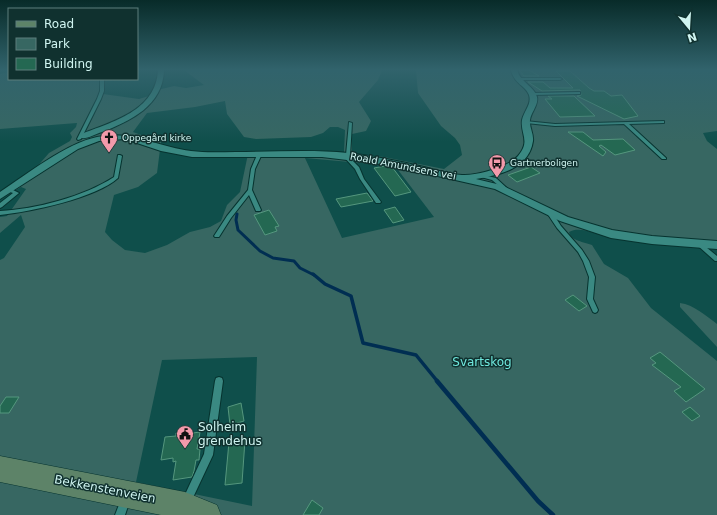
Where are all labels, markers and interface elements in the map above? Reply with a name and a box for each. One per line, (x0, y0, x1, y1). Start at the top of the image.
legend (8, 8, 138, 80)
north arrow (669, 8, 709, 48)
text: Road (44, 17, 74, 31)
text: N (686, 29, 698, 45)
text: Park (44, 37, 70, 51)
text: Building (44, 57, 93, 71)
church icon: Oppegård kirke (99, 128, 119, 153)
place label: Oppegård kirke (122, 133, 192, 143)
street label: Roald Amundsens vei (349, 150, 457, 182)
bus stop icon: Gartnerboligen (487, 153, 507, 178)
place label: Gartnerboligen (510, 158, 578, 168)
park label: Svartskog (452, 355, 512, 369)
place label: Solheim grendehus (198, 420, 262, 448)
public building icon: Solheim grendehus (175, 424, 195, 449)
street label: Bekkenstenveien (53, 472, 157, 506)

